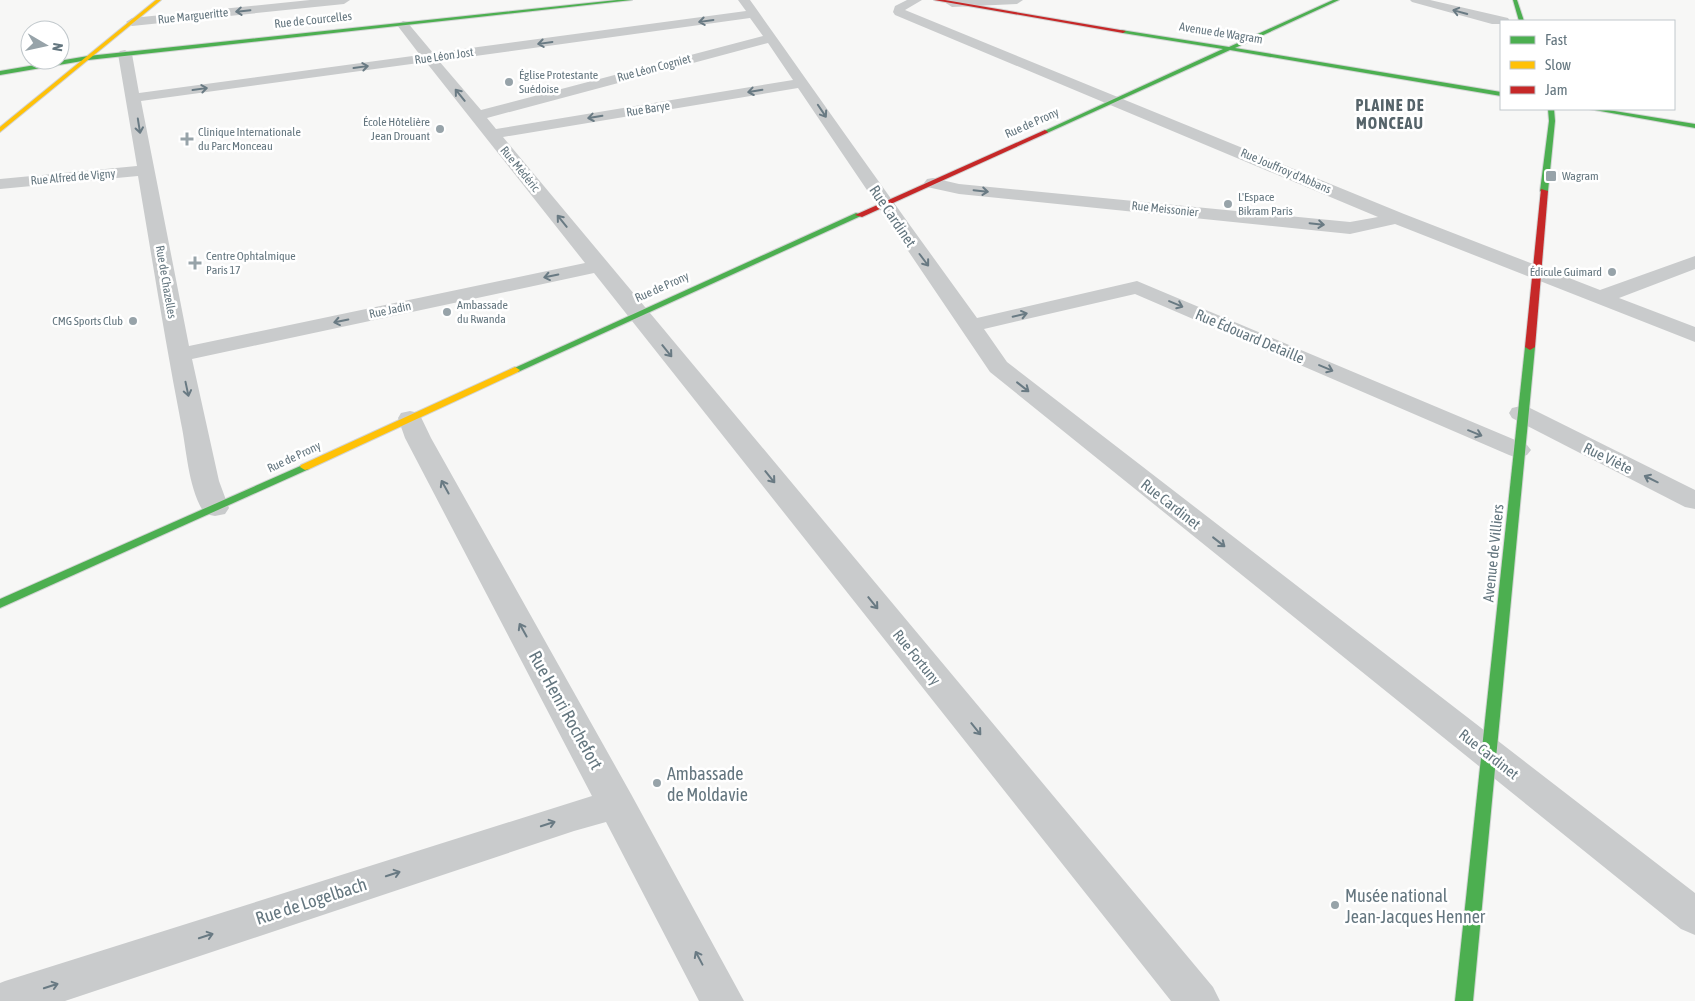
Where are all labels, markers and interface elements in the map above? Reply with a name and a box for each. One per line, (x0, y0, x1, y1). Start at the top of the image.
street label: Rue Margueritte (157, 5, 229, 27)
one-way arrow (236, 6, 252, 16)
one-way arrow (1452, 6, 1468, 16)
street label: Rue de Courcelles (274, 9, 352, 31)
one-way arrow (698, 16, 714, 26)
street label: Avenue de Wagram (1178, 19, 1264, 47)
north arrow (20, 20, 70, 70)
legend (1500, 20, 1675, 110)
text: Fast (1545, 31, 1567, 48)
one-way arrow (537, 38, 553, 48)
text: N (49, 42, 66, 52)
street label: Rue Léon Jost (414, 45, 475, 67)
street label: Rue Léon Cogniet (616, 51, 693, 85)
text: Slow (1545, 56, 1571, 73)
one-way arrow (353, 62, 369, 72)
place label: Église Protestante Suédoise (519, 68, 598, 96)
marker: Église Protestante Suédoise (503, 76, 515, 88)
text: Jam (1545, 81, 1568, 98)
one-way arrow (192, 84, 208, 94)
one-way arrow (748, 87, 764, 97)
one-way arrow (454, 88, 465, 101)
district label: PLAINE DE MONCEAU (1355, 96, 1425, 132)
street label: Rue Barye (625, 99, 671, 119)
one-way arrow (817, 104, 827, 118)
street label: Rue de Prony (1003, 105, 1061, 141)
one-way arrow (587, 113, 603, 123)
place label: École Hôtelière Jean Drouant (363, 115, 431, 143)
one-way arrow (134, 118, 144, 134)
marker: École Hôtelière Jean Drouant (434, 123, 446, 135)
place label: Clinique Internationale du Parc Monceau (198, 125, 301, 153)
marker: Clinique Internationale du Parc Monceau (180, 132, 194, 146)
street label: Rue Médéric (498, 144, 543, 195)
street label: Rue Jouffroy d'Abbans (1239, 146, 1333, 196)
street label: Rue Alfred de Vigny (30, 166, 116, 188)
marker: Wagram (1544, 169, 1558, 183)
place label: Wagram (1562, 169, 1599, 183)
street label: Rue Cardinet (866, 182, 920, 250)
one-way arrow (972, 187, 988, 196)
place label: L'Espace Bikram Paris (1238, 190, 1293, 218)
marker: L'Espace Bikram Paris (1222, 198, 1234, 210)
street label: Rue Meissonier (1131, 199, 1199, 220)
one-way arrow (557, 215, 568, 228)
one-way arrow (1308, 219, 1324, 229)
street label: Rue de Chazelles (153, 244, 179, 320)
place label: Centre Ophtalmique Paris 17 (206, 249, 296, 277)
one-way arrow (918, 253, 929, 266)
marker: Centre Ophtalmique Paris 17 (188, 256, 202, 270)
place label: Édicule Guimard (1530, 265, 1602, 279)
marker: Édicule Guimard (1606, 266, 1618, 278)
street label: Rue de Prony (633, 269, 691, 305)
one-way arrow (544, 272, 560, 281)
place label: Ambassade du Rwanda (457, 298, 508, 326)
street label: Rue Jadin (368, 299, 412, 321)
one-way arrow (1168, 300, 1183, 310)
street label: Rue Édouard Detaille (1193, 305, 1307, 367)
marker: Ambassade du Rwanda (441, 306, 453, 318)
one-way arrow (1012, 310, 1028, 319)
place label: CMG Sports Club (52, 314, 123, 328)
marker: CMG Sports Club (127, 315, 139, 327)
one-way arrow (334, 317, 350, 326)
one-way arrow (662, 345, 673, 358)
one-way arrow (1318, 364, 1333, 374)
one-way arrow (183, 381, 192, 397)
one-way arrow (1016, 382, 1030, 392)
one-way arrow (1467, 428, 1482, 438)
street label: Rue de Prony (265, 438, 323, 475)
street label: Rue Viète (1581, 439, 1635, 477)
one-way arrow (765, 470, 776, 483)
one-way arrow (1644, 474, 1659, 483)
street label: Rue Cardinet (1138, 476, 1204, 532)
one-way arrow (440, 480, 450, 495)
street label: Avenue de Villiers (1479, 503, 1507, 603)
one-way arrow (1213, 536, 1226, 547)
one-way arrow (867, 596, 878, 609)
one-way arrow (518, 623, 527, 638)
street label: Rue Fortuny (890, 626, 944, 688)
street label: Rue Henri Rochefort (525, 647, 607, 773)
one-way arrow (970, 722, 981, 735)
street label: Rue Cardinet (1456, 726, 1522, 782)
place label: Ambassade de Moldavie (667, 763, 748, 805)
marker: Ambassade de Moldavie (651, 777, 663, 789)
one-way arrow (540, 819, 555, 828)
one-way arrow (385, 869, 401, 879)
street label: Rue de Logelbach (253, 873, 369, 929)
place label: Musée national Jean-Jacques Henner (1345, 885, 1486, 927)
marker: Musée national Jean-Jacques Henner (1329, 899, 1341, 911)
one-way arrow (197, 930, 213, 940)
one-way arrow (694, 951, 704, 966)
one-way arrow (43, 981, 59, 990)

